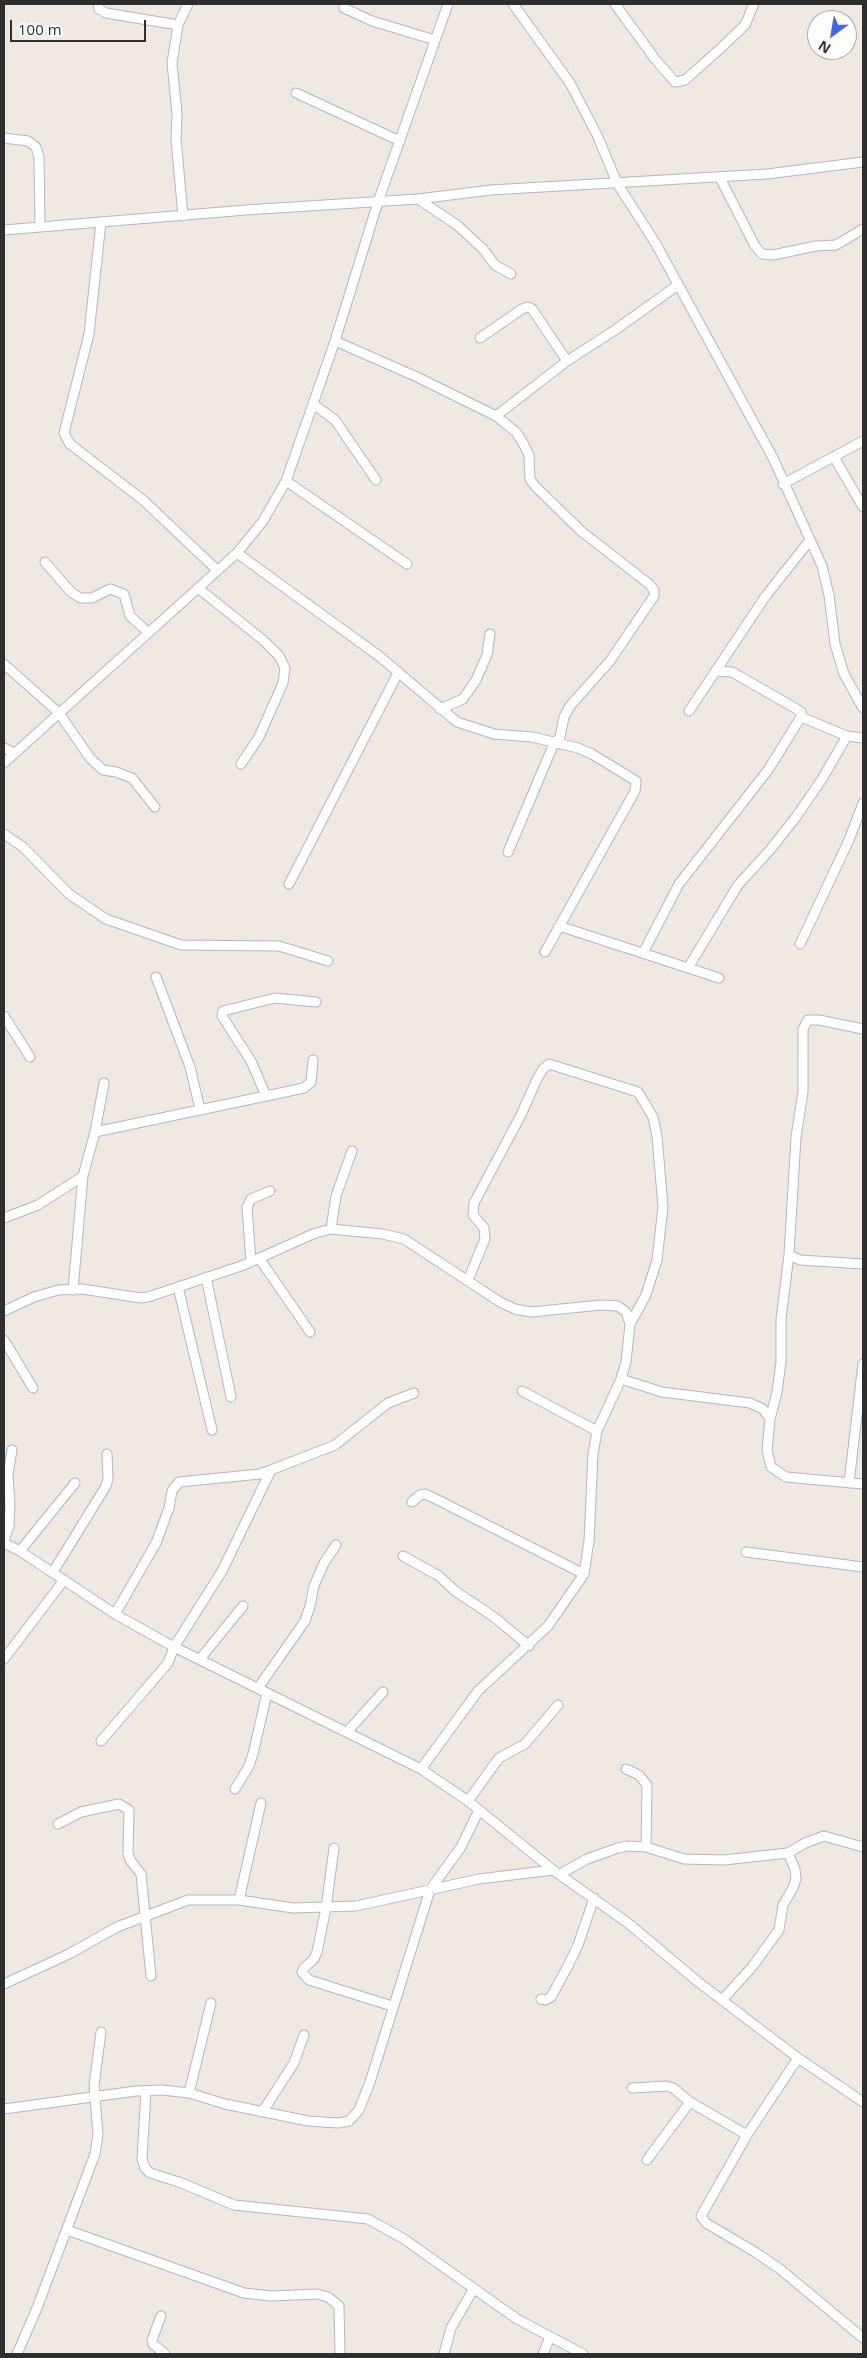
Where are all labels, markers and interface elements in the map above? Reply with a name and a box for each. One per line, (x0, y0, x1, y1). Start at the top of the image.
scale bar (12, 10, 149, 42)
north arrow (807, 10, 857, 60)
text: 100 m (18, 19, 62, 39)
text: N (814, 36, 834, 58)

